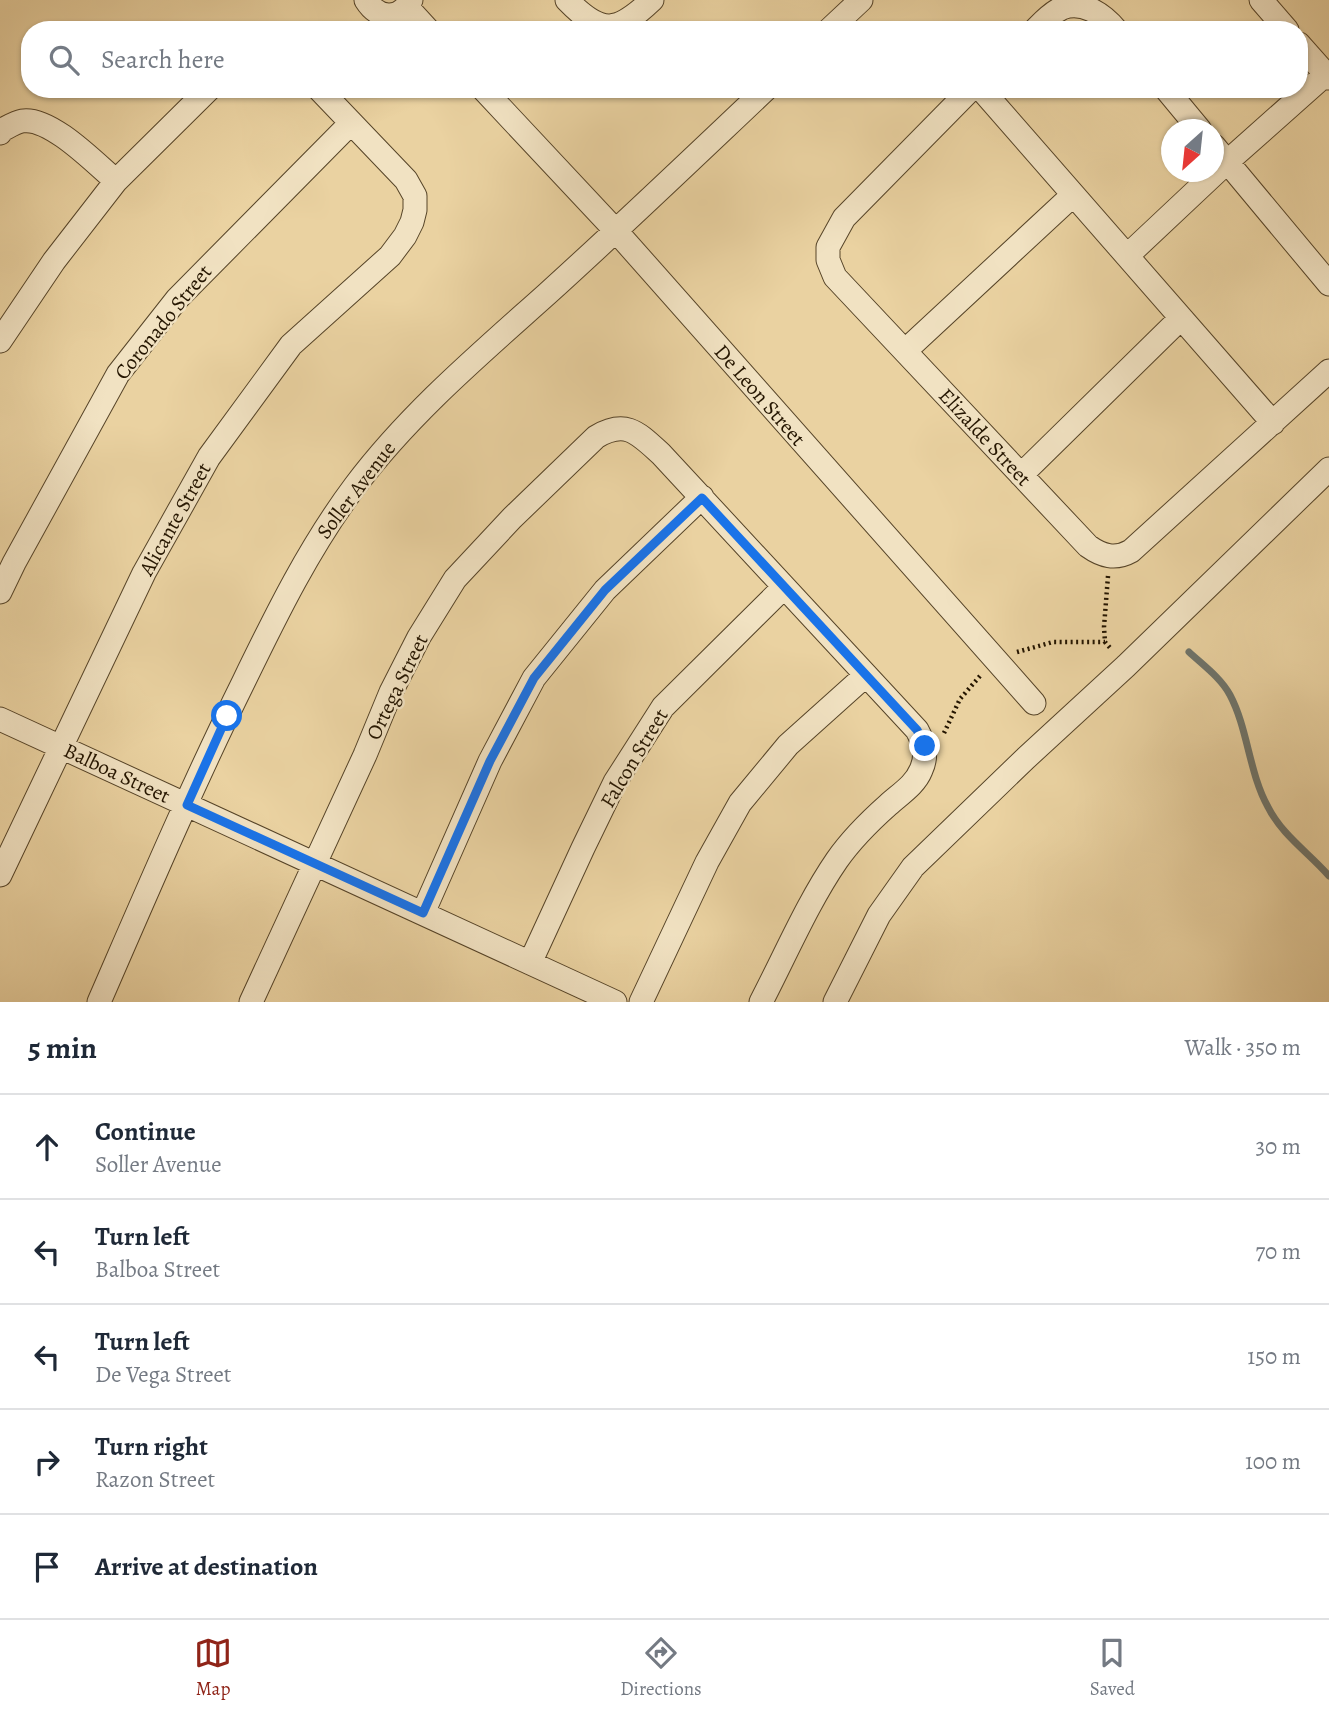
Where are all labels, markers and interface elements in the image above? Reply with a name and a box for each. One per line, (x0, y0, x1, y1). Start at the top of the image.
search box (21, 21, 1308, 98)
icon: search (45, 41, 83, 79)
text: Search here (101, 42, 225, 77)
north arrow (1161, 119, 1224, 182)
street label: Coronado Street (108, 259, 218, 385)
street label: De Leon Street (708, 338, 812, 452)
street label: Elizalde Street (932, 382, 1038, 492)
street label: Soller Avenue (310, 435, 402, 545)
street label: Alicante Street (132, 457, 218, 581)
street label: Ortega Street (359, 629, 435, 745)
route start (211, 700, 242, 731)
street label: Falcon Street (593, 703, 675, 813)
route end (909, 730, 940, 761)
street label: Balboa Street (59, 736, 175, 810)
text: 5 min (28, 1028, 97, 1068)
text: Walk · 350 m (1185, 1032, 1301, 1063)
text: Continue (95, 1114, 196, 1149)
icon: ahead (28, 1128, 66, 1166)
text: 30 m (1255, 1131, 1301, 1162)
text: Soller Avenue (95, 1149, 222, 1180)
text: Turn left (95, 1219, 190, 1254)
icon: left (28, 1233, 66, 1271)
text: 70 m (1255, 1236, 1301, 1267)
text: Balboa Street (95, 1254, 220, 1285)
text: Turn left (95, 1324, 190, 1359)
icon: left (28, 1338, 66, 1376)
text: 150 m (1247, 1341, 1301, 1372)
text: De Vega Street (95, 1359, 231, 1390)
text: Turn right (95, 1429, 208, 1464)
icon: right (28, 1443, 66, 1481)
text: 100 m (1245, 1446, 1301, 1477)
text: Razon Street (95, 1464, 215, 1495)
icon: arrive (28, 1548, 66, 1586)
text: Arrive at destination (95, 1549, 318, 1584)
tab: Map (194, 1634, 232, 1702)
tab: Directions (620, 1634, 702, 1702)
tab: Saved (1090, 1634, 1135, 1702)

